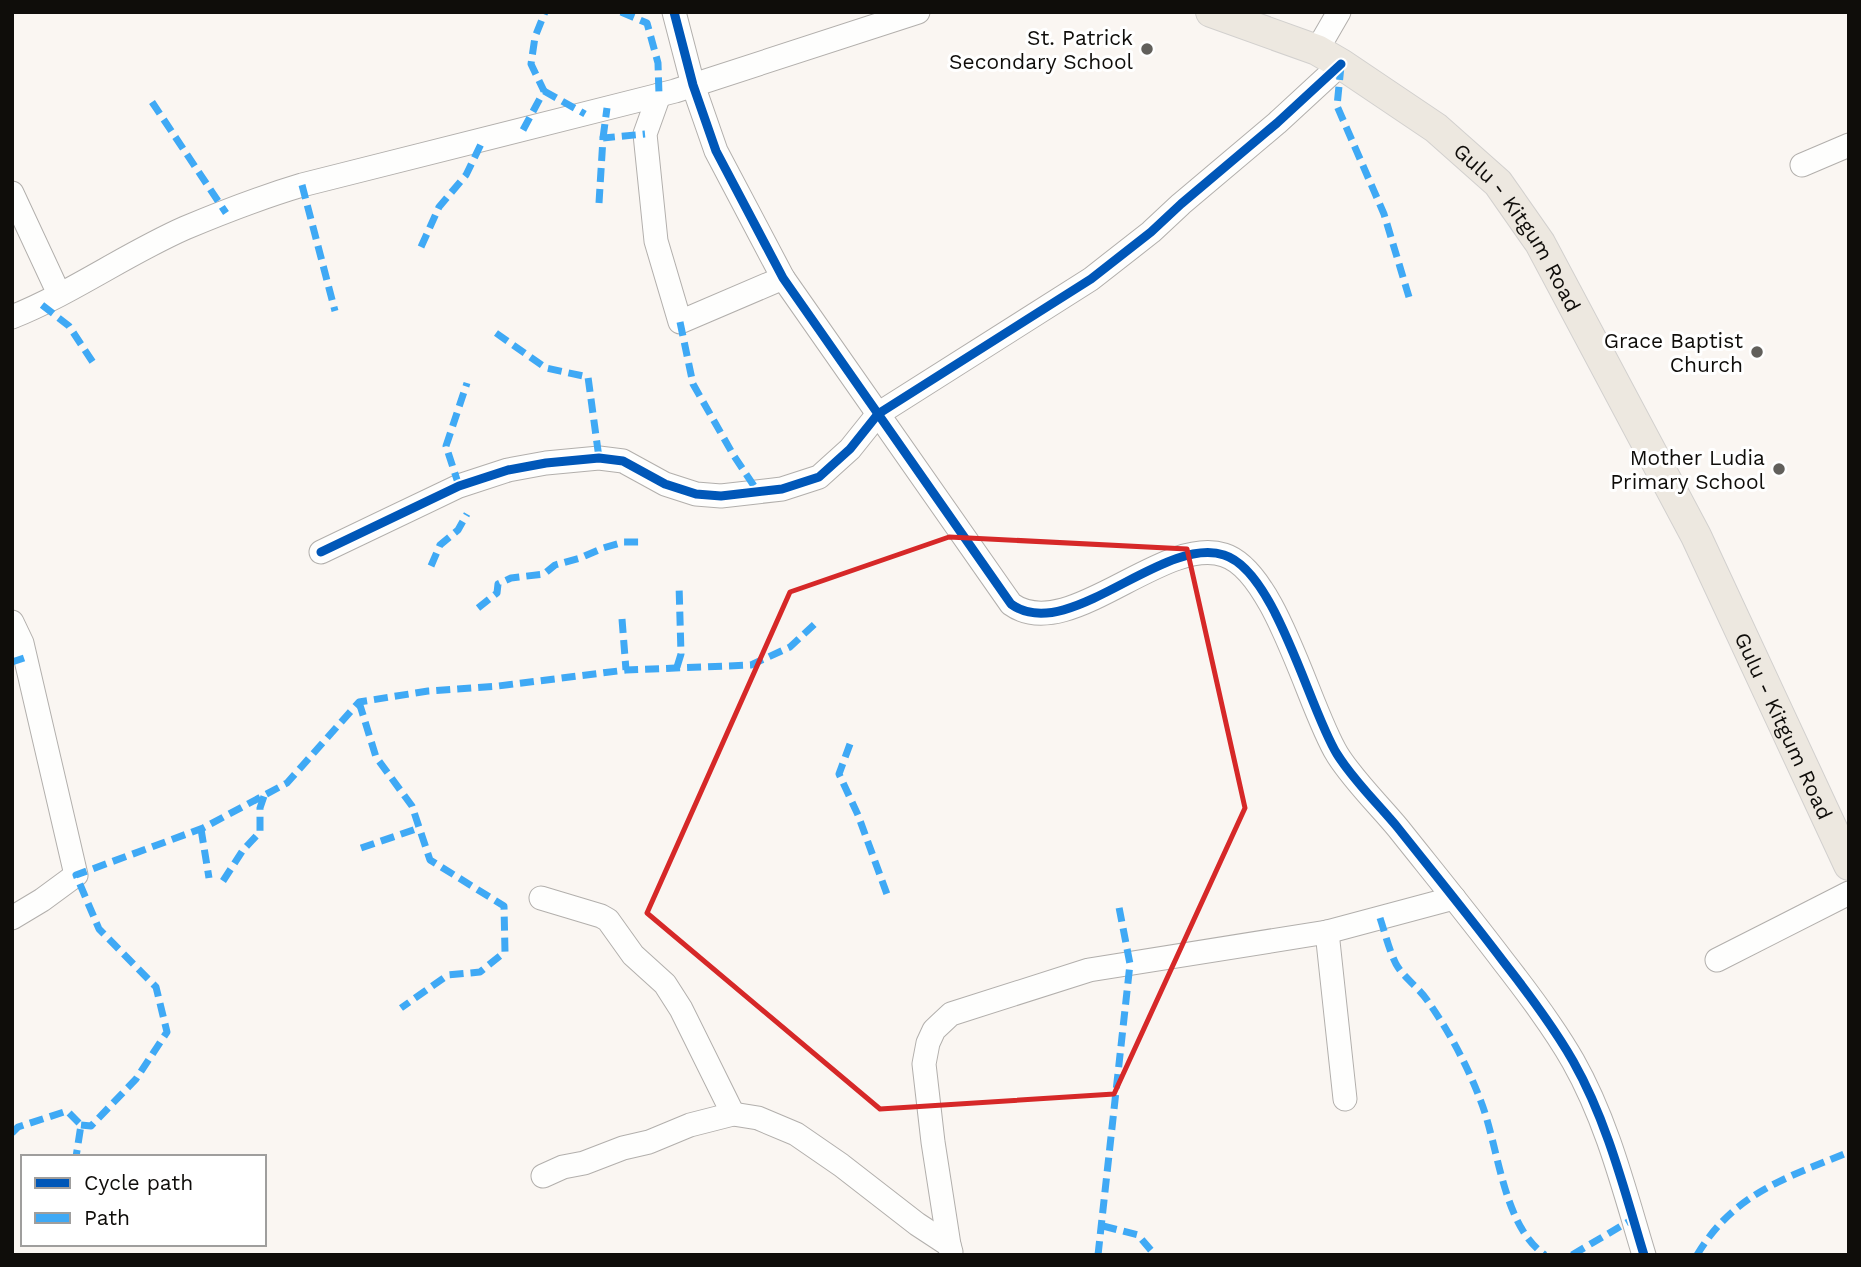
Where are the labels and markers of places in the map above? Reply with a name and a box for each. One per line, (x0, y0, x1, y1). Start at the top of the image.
place label: St. Patrick Secondary School (949, 25, 1134, 74)
marker: St. Patrick Secondary School (1139, 41, 1155, 57)
place label: Grace Baptist Church (1604, 328, 1743, 377)
marker: Grace Baptist Church (1749, 344, 1765, 360)
place label: Mother Ludia Primary School (1610, 445, 1766, 494)
marker: Mother Ludia Primary School (1771, 461, 1787, 477)

